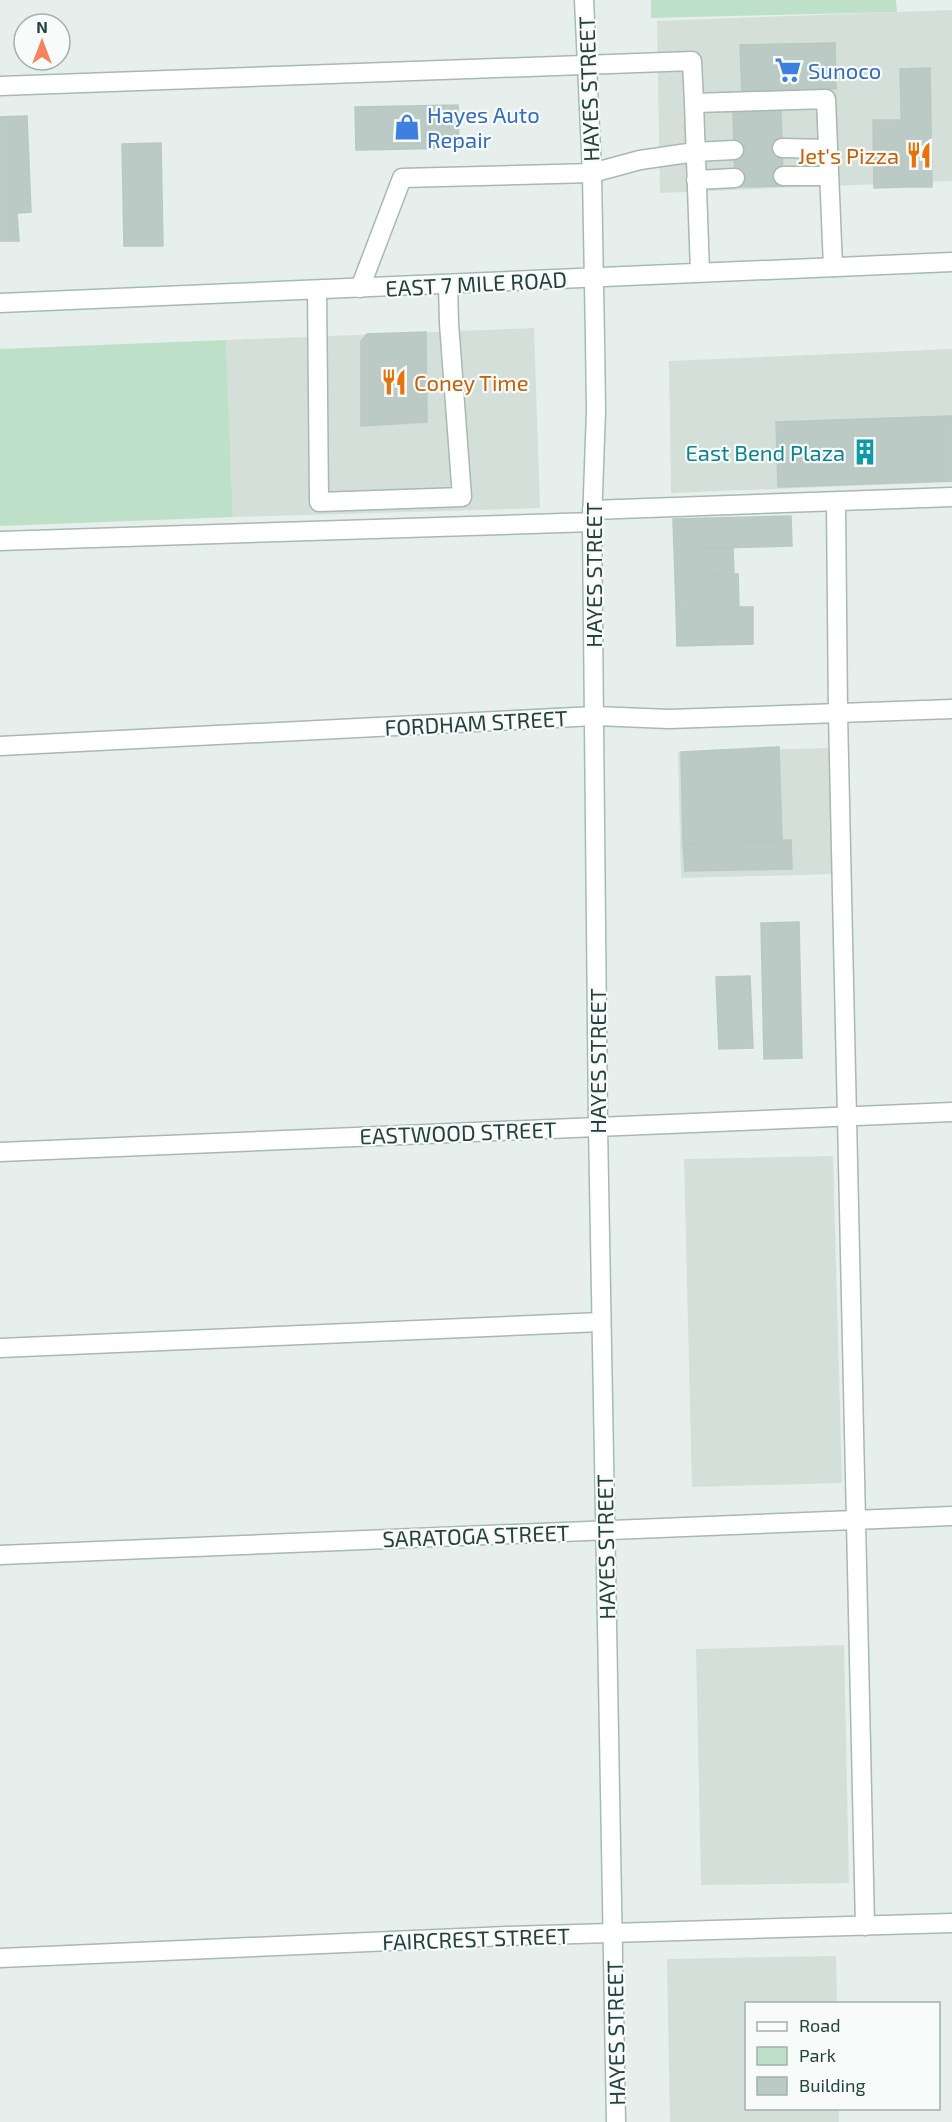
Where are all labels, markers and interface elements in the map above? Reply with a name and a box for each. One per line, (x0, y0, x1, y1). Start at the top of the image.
north arrow (12, 12, 72, 72)
street label: HAYES STREET (572, 16, 604, 162)
text: N (36, 17, 48, 36)
supermarket icon: Sunoco (773, 55, 803, 85)
place label: Sunoco (808, 57, 881, 83)
place label: Hayes Auto Repair (427, 101, 540, 152)
shop icon: Hayes Auto Repair (392, 112, 422, 142)
restaurant icon: Jet's Pizza (904, 140, 934, 170)
place label: Jet's Pizza (798, 142, 899, 168)
street label: EAST 7 MILE ROAD (385, 265, 567, 301)
restaurant icon: Coney Time (379, 367, 409, 397)
place label: Coney Time (414, 369, 528, 395)
building icon: East Bend Plaza (850, 437, 880, 467)
place label: East Bend Plaza (685, 439, 845, 465)
street label: HAYES STREET (580, 502, 606, 648)
street label: FORDHAM STREET (384, 704, 568, 740)
street label: HAYES STREET (584, 988, 610, 1134)
street label: EASTWOOD STREET (359, 1116, 557, 1148)
street label: HAYES STREET (591, 1474, 619, 1620)
street label: SARATOGA STREET (382, 1519, 570, 1551)
street label: FAIRCREST STREET (382, 1922, 571, 1954)
street label: HAYES STREET (601, 1960, 629, 2106)
legend (745, 2002, 940, 2110)
text: Road (799, 2014, 840, 2036)
text: Park (799, 2044, 836, 2066)
text: Building (799, 2074, 866, 2096)

